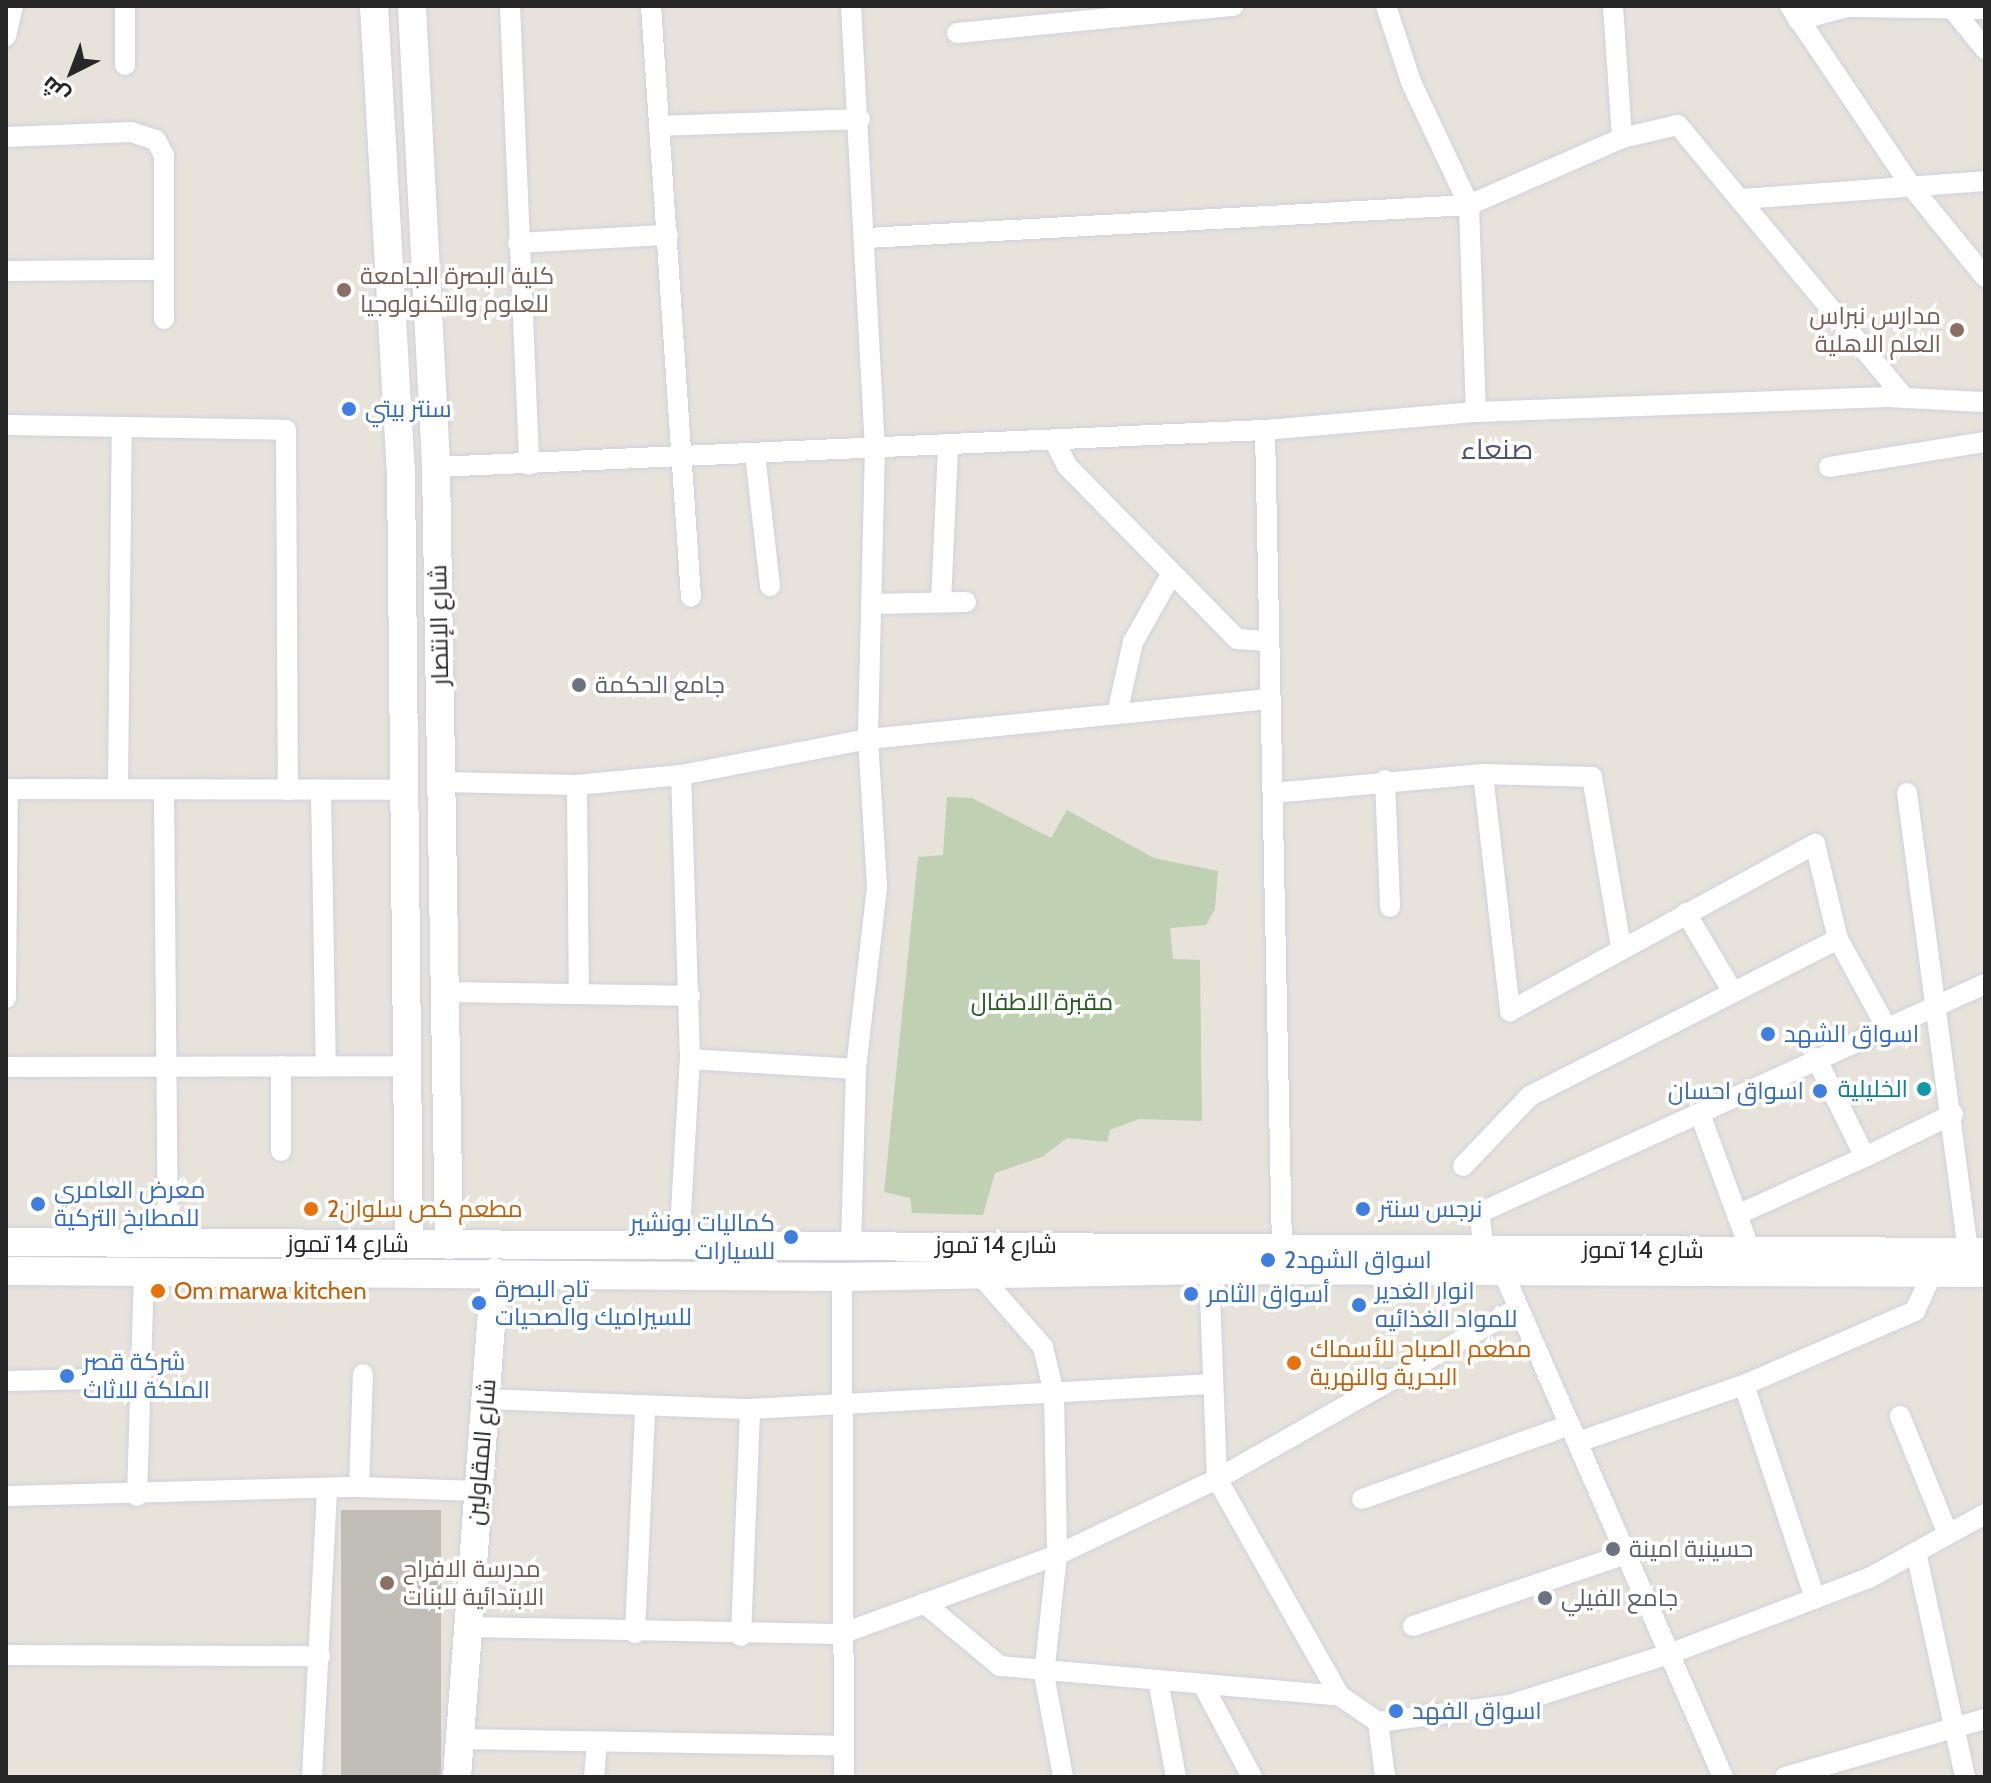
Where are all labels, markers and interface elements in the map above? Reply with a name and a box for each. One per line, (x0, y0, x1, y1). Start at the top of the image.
north arrow (32, 32, 112, 112)
text: ش (36, 71, 75, 110)
place label: كلية البصرة الجامعة للعلوم والتكنولوجيا (360, 262, 554, 318)
marker: كلية البصرة الجامعة للعلوم والتكنولوجيا (335, 281, 353, 299)
place label: مدارس نبراس العلم الاهلية (1809, 302, 1941, 358)
marker: مدارس نبراس العلم الاهلية (1948, 321, 1966, 339)
place label: سنتر بيتي (365, 395, 452, 423)
marker: سنتر بيتي (340, 400, 358, 418)
district label: صنعاء (1461, 432, 1533, 466)
street label: شارع الإنتصار (424, 564, 454, 686)
place label: جامع الحكمة (595, 671, 725, 699)
marker: جامع الحكمة (570, 676, 588, 694)
park label: مقبرة الاطفال (971, 988, 1113, 1016)
place label: اسواق الشهد (1784, 1020, 1919, 1048)
marker: اسواق الشهد (1759, 1025, 1777, 1043)
place label: الخليلية (1838, 1075, 1908, 1103)
place label: اسواق احسان (1668, 1077, 1804, 1105)
marker: الخليلية (1915, 1080, 1933, 1098)
marker: اسواق احسان (1811, 1082, 1829, 1100)
place label: معرض العامري للمطابخ التركية (54, 1176, 205, 1232)
marker: معرض العامري للمطابخ التركية (29, 1195, 47, 1213)
place label: مطعم كص سلوان2 (327, 1195, 523, 1223)
place label: نرجس سنتر (1379, 1195, 1482, 1223)
marker: مطعم كص سلوان2 (302, 1200, 320, 1218)
marker: نرجس سنتر (1354, 1200, 1372, 1218)
place label: كماليات بونشير للسيارات (630, 1209, 775, 1265)
marker: كماليات بونشير للسيارات (782, 1228, 800, 1246)
street label: شارع 14 تموز (287, 1230, 409, 1258)
street label: شارع 14 تموز (935, 1231, 1057, 1259)
street label: شارع 14 تموز (1582, 1236, 1704, 1264)
place label: اسواق الشهد2 (1284, 1246, 1432, 1274)
marker: اسواق الشهد2 (1259, 1251, 1277, 1269)
place label: تاج البصرة للسيراميك والصحيات (495, 1275, 692, 1331)
place label: Om marwa kitchen (174, 1277, 367, 1305)
place label: انوار الغدير للمواد الغذائيه (1375, 1277, 1517, 1333)
place label: أسواق الثامر (1207, 1280, 1330, 1308)
marker: Om marwa kitchen (149, 1282, 167, 1300)
marker: أسواق الثامر (1182, 1285, 1200, 1303)
marker: تاج البصرة للسيراميك والصحيات (470, 1294, 488, 1312)
marker: انوار الغدير للمواد الغذائيه (1350, 1296, 1368, 1314)
place label: مطعم الصباح للأسماك البحرية والنهرية (1310, 1335, 1531, 1391)
place label: شركة قصر الملكة للاثاث (83, 1348, 210, 1404)
marker: مطعم الصباح للأسماك البحرية والنهرية (1285, 1354, 1303, 1372)
marker: شركة قصر الملكة للاثاث (58, 1367, 76, 1385)
street label: شارع المقاولين (460, 1377, 502, 1527)
place label: حسينية امينة (1629, 1535, 1753, 1563)
marker: حسينية امينة (1604, 1540, 1622, 1558)
place label: مدرسة اﻻفراح اﻻبتدائية للبنات (403, 1555, 545, 1611)
marker: مدرسة اﻻفراح اﻻبتدائية للبنات (378, 1574, 396, 1592)
place label: جامع الفيلي (1561, 1584, 1678, 1612)
marker: جامع الفيلي (1536, 1589, 1554, 1607)
place label: اسواق الفهد (1412, 1697, 1542, 1725)
marker: اسواق الفهد (1387, 1702, 1405, 1720)

